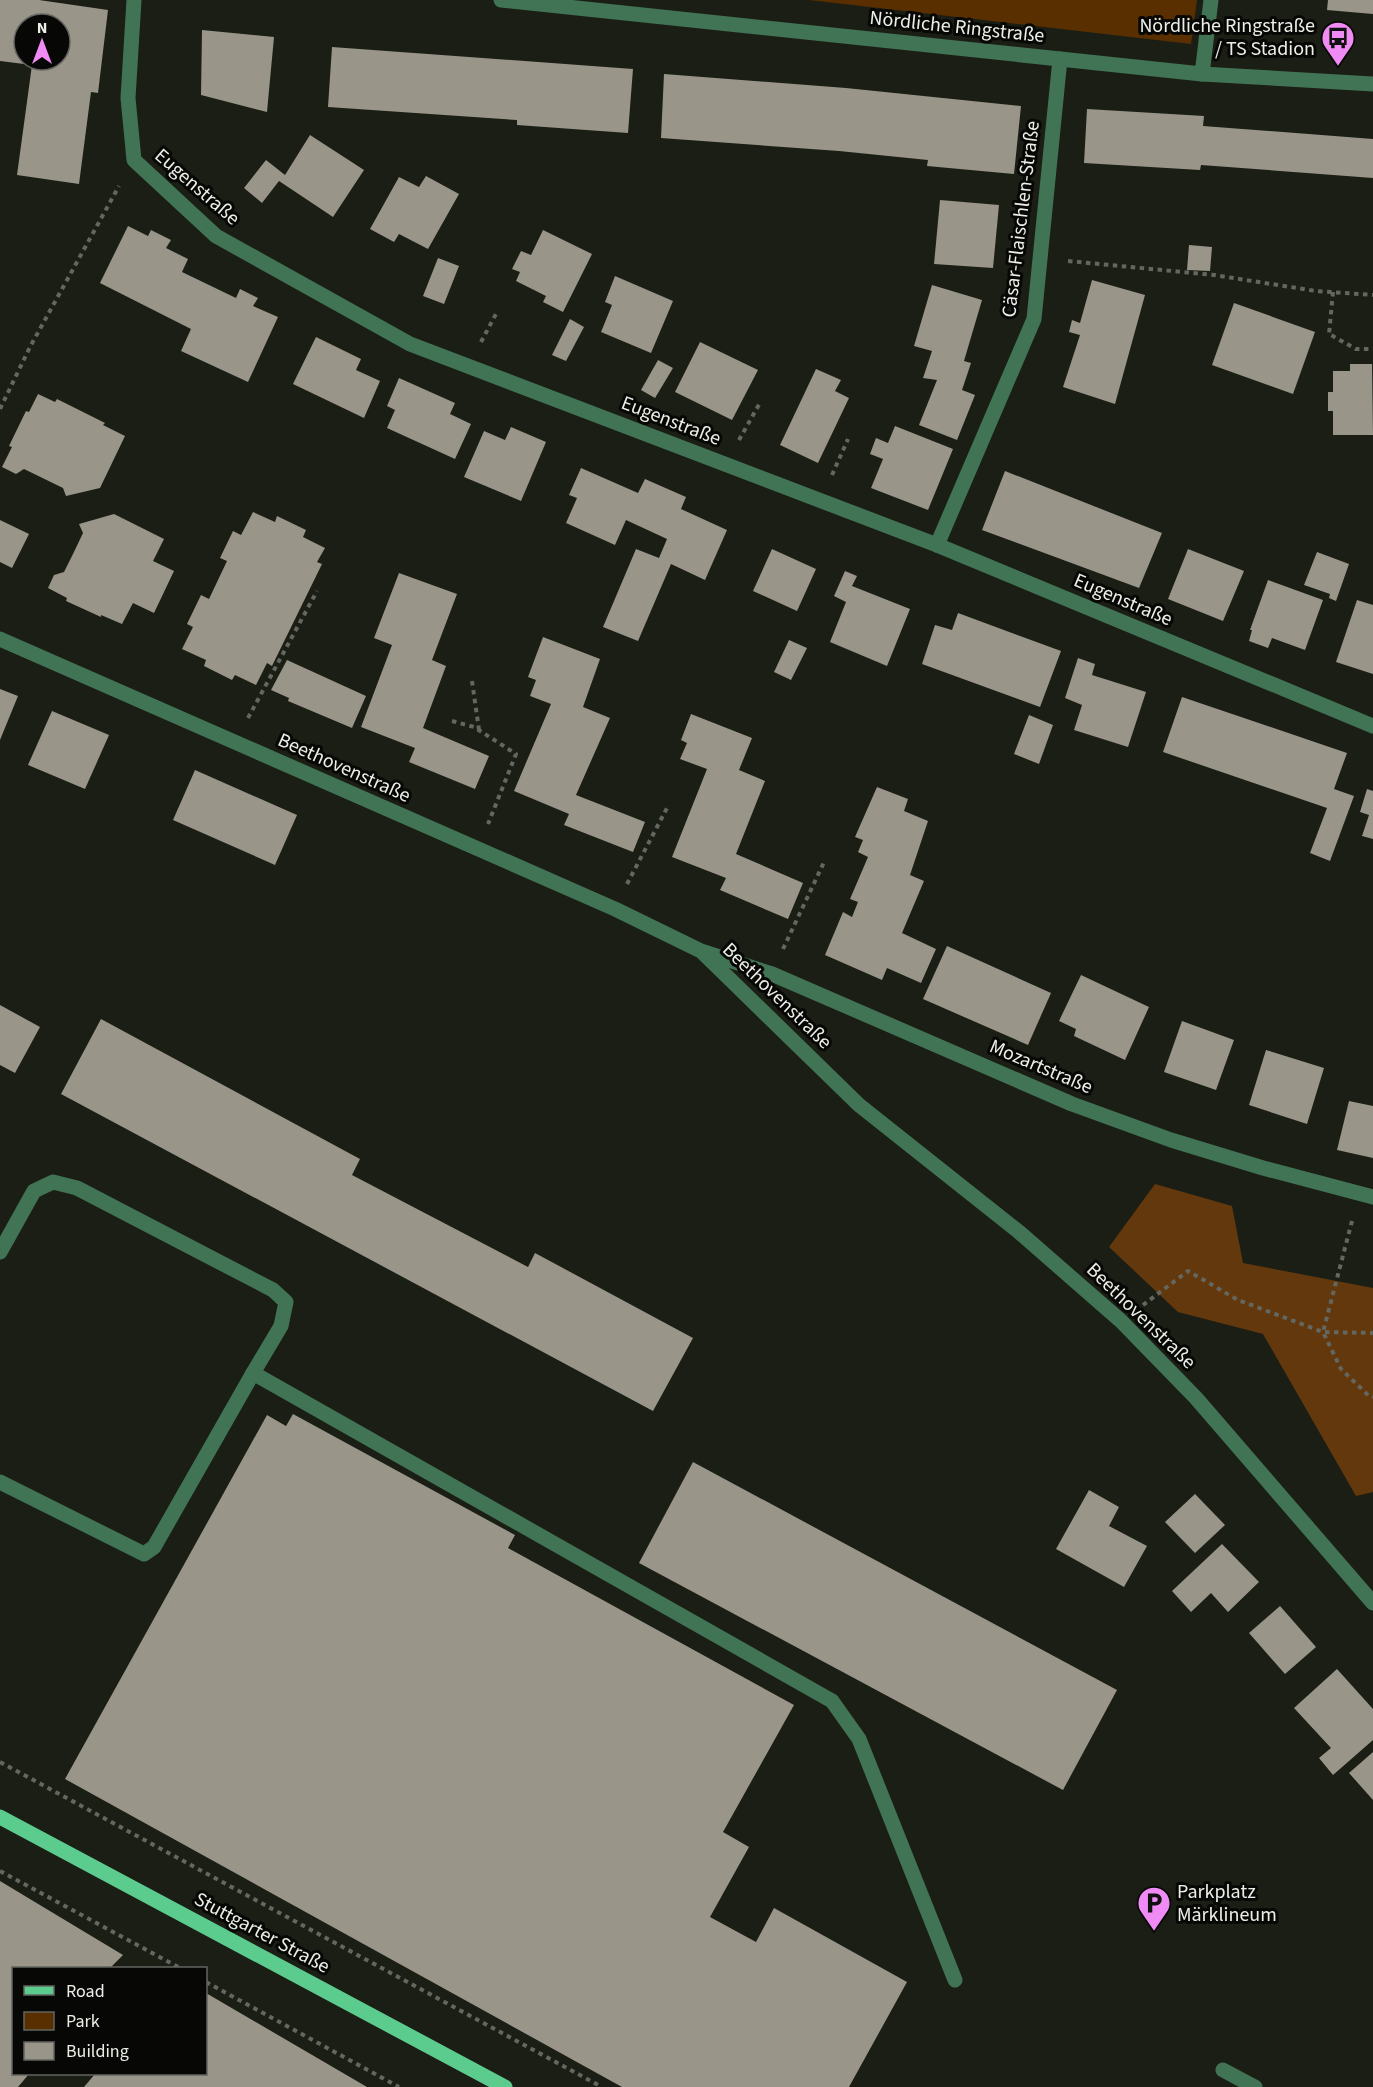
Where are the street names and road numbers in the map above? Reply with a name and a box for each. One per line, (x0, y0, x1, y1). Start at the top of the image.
street label: Nördliche Ringstraße (868, 4, 1046, 50)
street label: Cäsar-Flaischlen-Straße (995, 119, 1047, 319)
street label: Eugenstraße (148, 142, 246, 232)
street label: Eugenstraße (617, 389, 725, 453)
street label: Eugenstraße (1069, 567, 1177, 633)
street label: Beethovenstraße (273, 726, 415, 810)
street label: Beethovenstraße (716, 936, 838, 1056)
street label: Mozartstraße (985, 1033, 1097, 1101)
street label: Beethovenstraße (1080, 1256, 1202, 1376)
street label: Stuttgarter Straße (189, 1885, 335, 1981)

